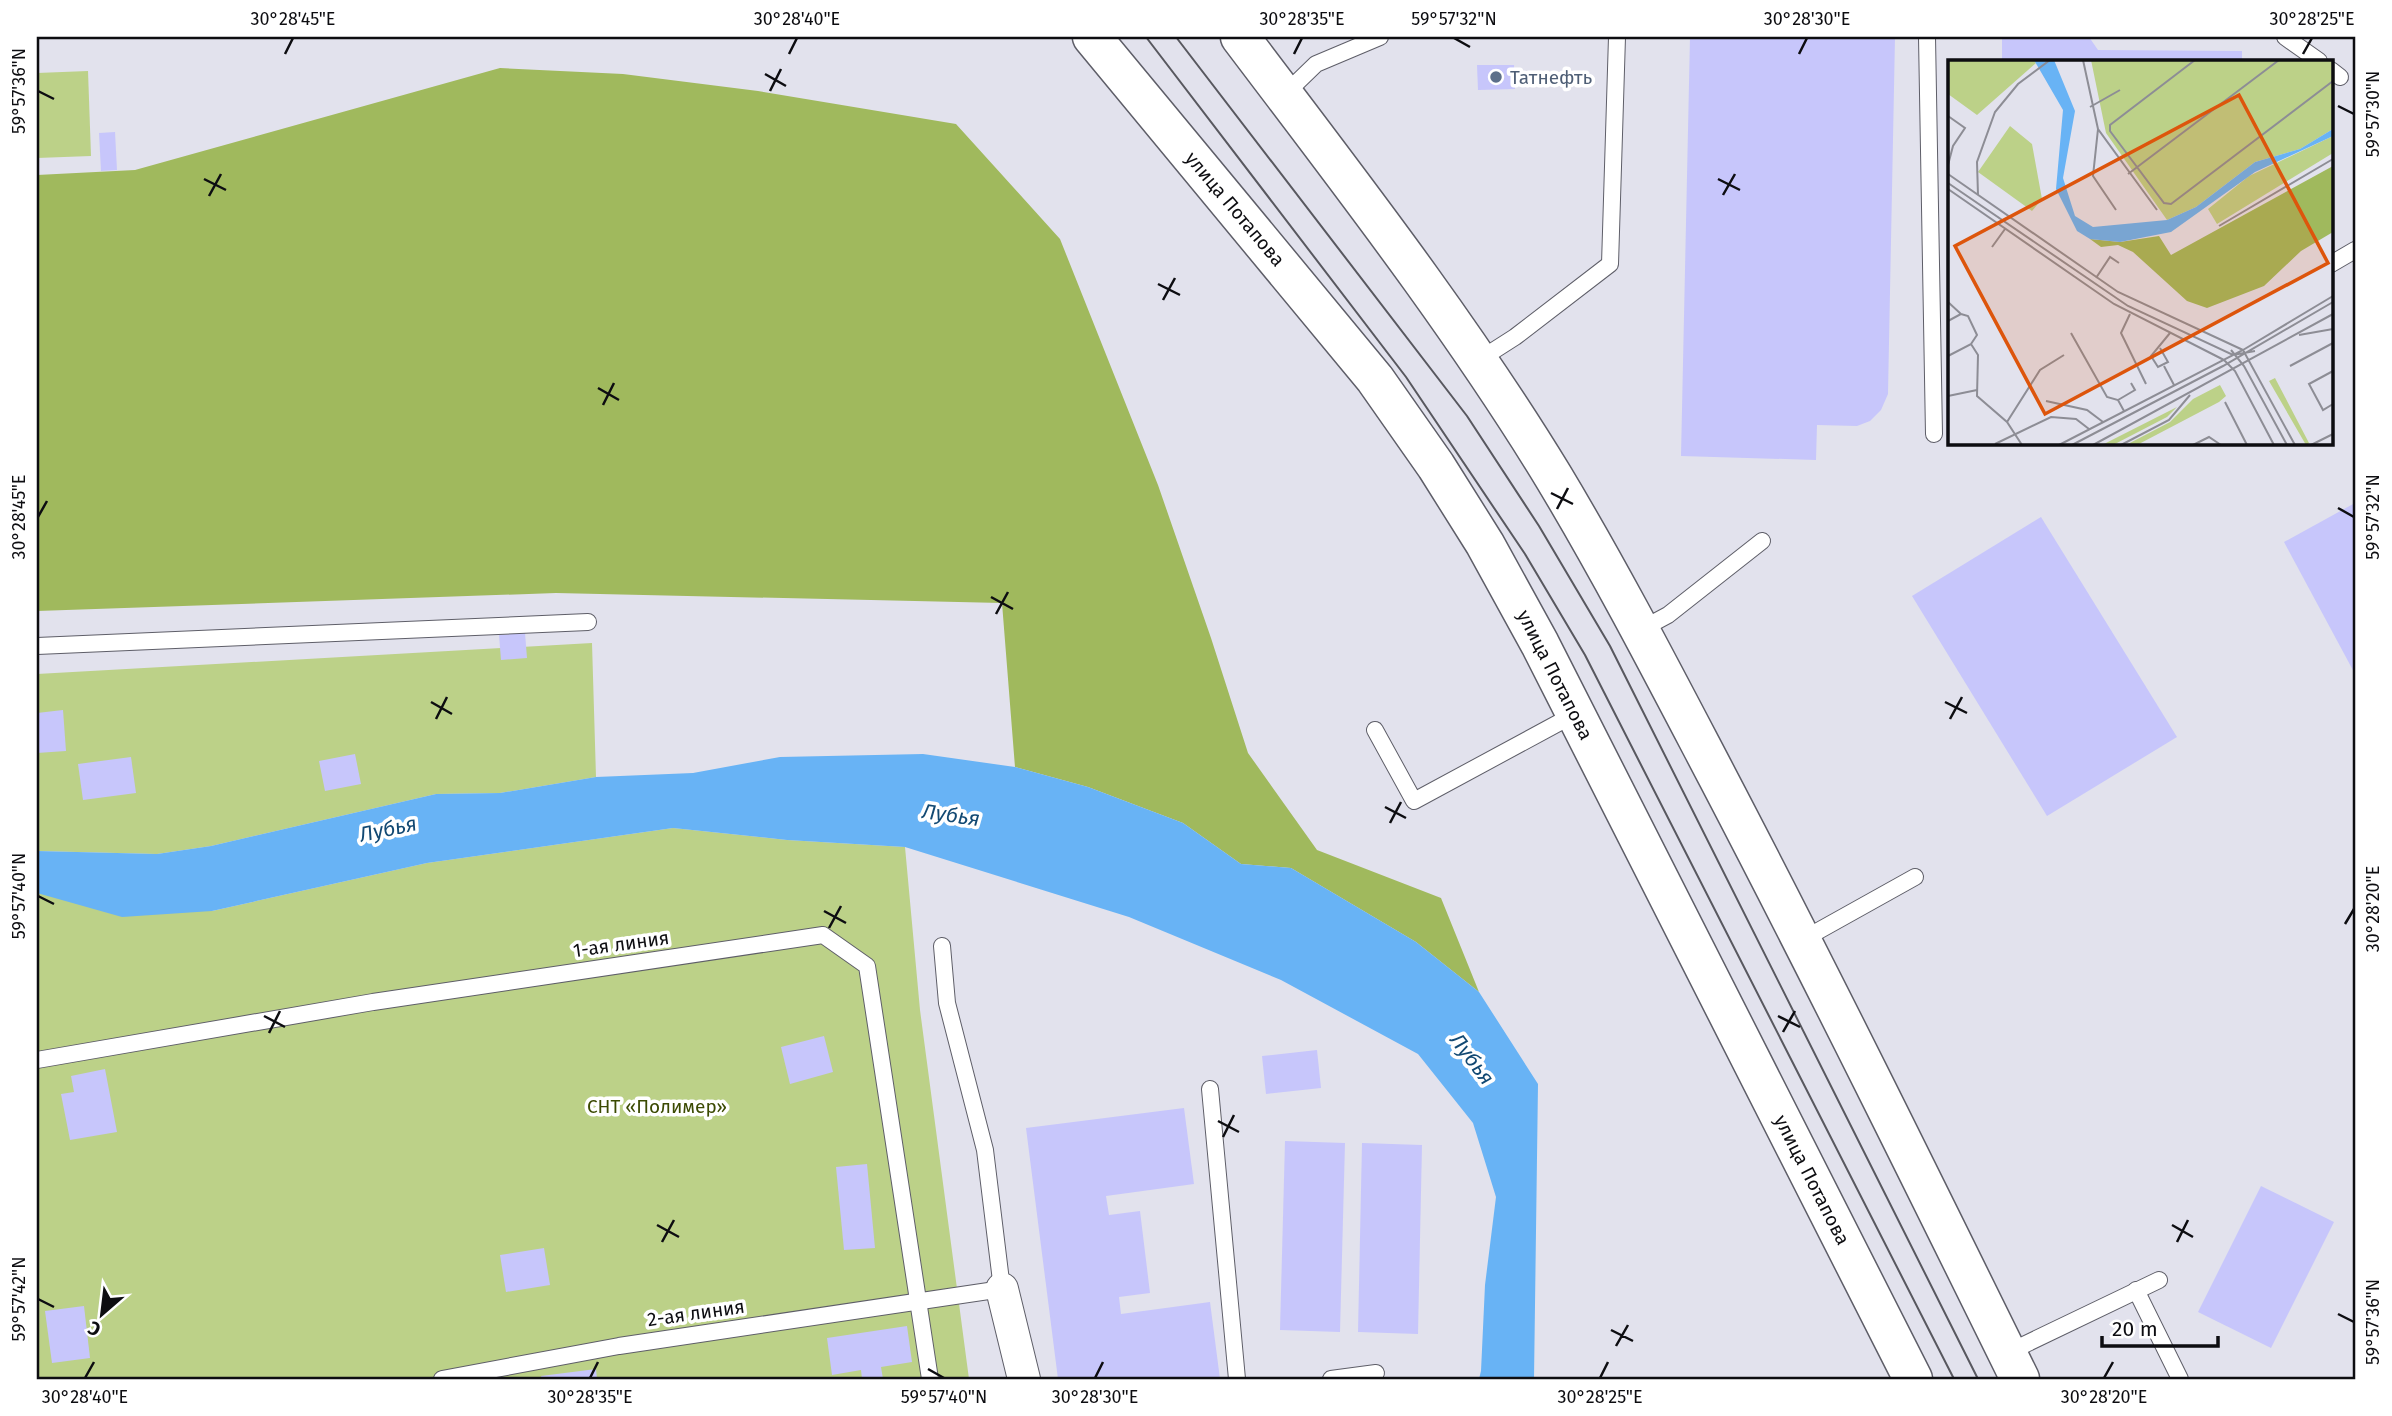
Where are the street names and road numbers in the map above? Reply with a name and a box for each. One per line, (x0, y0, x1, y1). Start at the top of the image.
street label: улица Потапова (1180, 147, 1290, 271)
street label: улица Потапова (1512, 606, 1598, 744)
street label: 1-ая линия (571, 926, 671, 962)
street label: улица Потапова (1769, 1111, 1855, 1249)
street label: 2-ая линия (646, 1295, 746, 1331)

